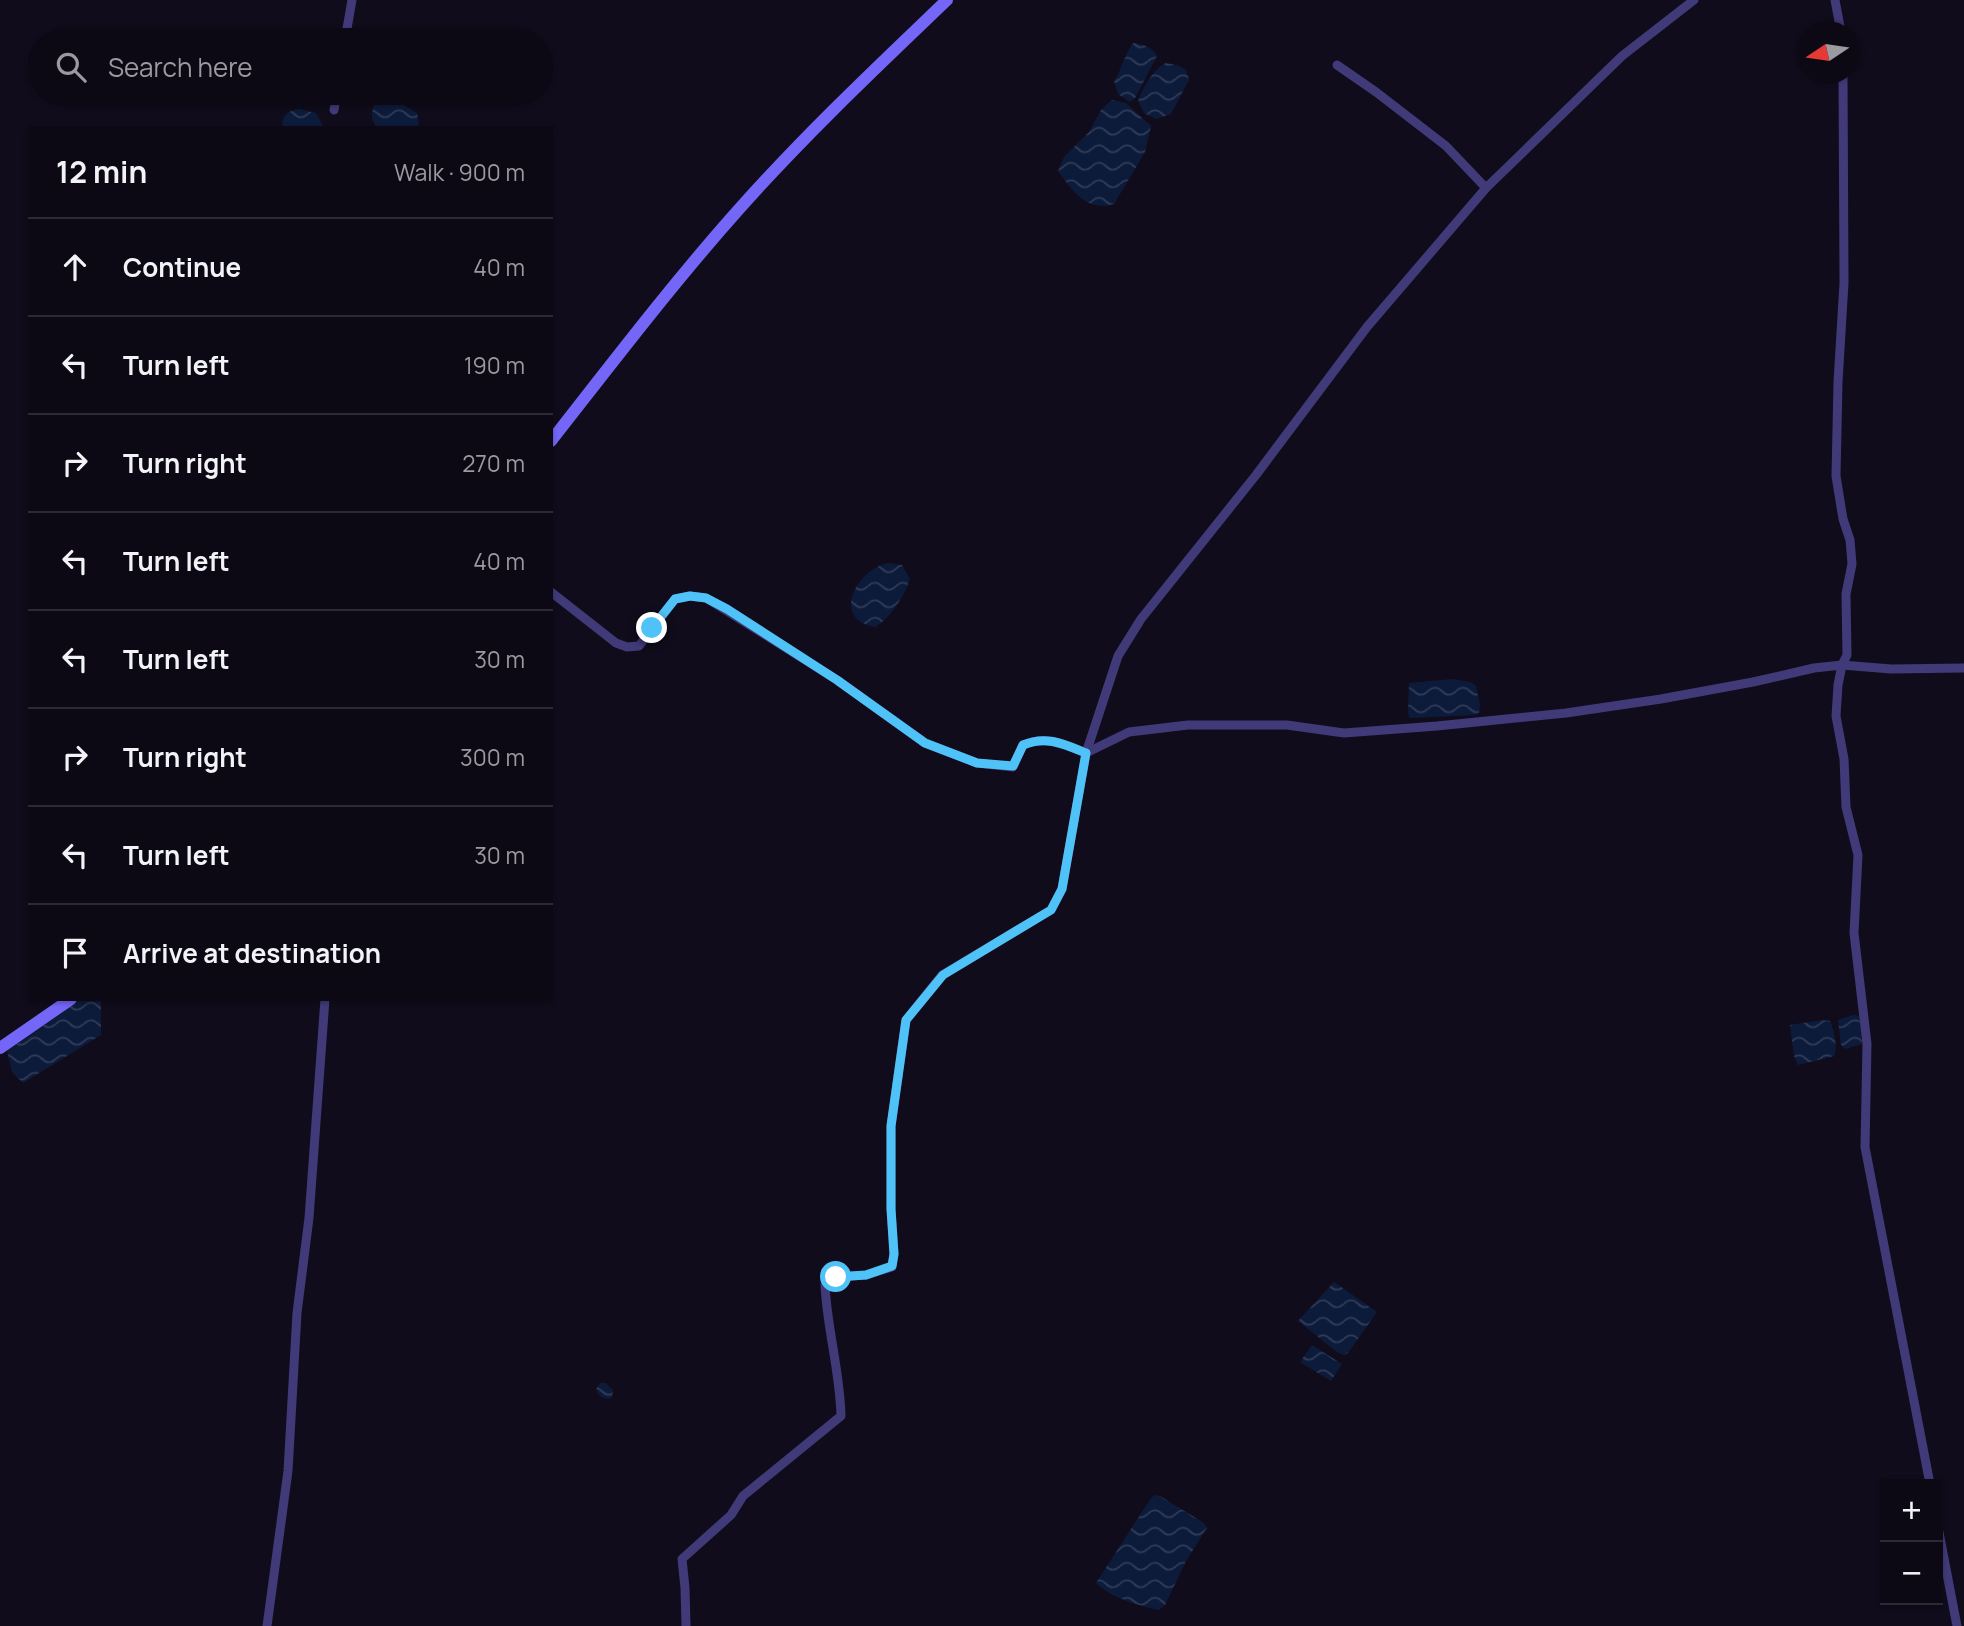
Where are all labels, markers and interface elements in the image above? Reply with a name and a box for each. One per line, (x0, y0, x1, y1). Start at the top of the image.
north arrow (1796, 21, 1859, 84)
search box (28, 28, 553, 105)
icon: search (52, 48, 90, 86)
text: Search here (108, 49, 253, 85)
text: 12 min (56, 151, 147, 192)
text: Walk · 900 m (394, 156, 525, 188)
icon: ahead (56, 248, 94, 286)
text: Continue (123, 249, 241, 285)
text: 40 m (473, 251, 525, 283)
icon: left (56, 346, 94, 384)
text: Turn left (123, 347, 230, 383)
text: 190 m (464, 349, 525, 381)
icon: right (56, 444, 94, 482)
text: Turn right (123, 445, 247, 481)
text: 270 m (462, 447, 525, 479)
icon: left (56, 542, 94, 580)
text: Turn left (123, 543, 230, 579)
text: 40 m (473, 545, 525, 577)
route end (636, 612, 667, 643)
icon: left (56, 640, 94, 678)
text: Turn left (123, 641, 230, 677)
text: 30 m (474, 643, 525, 675)
icon: right (56, 738, 94, 776)
text: Turn right (123, 739, 247, 775)
text: 300 m (460, 741, 525, 773)
icon: left (56, 836, 94, 874)
text: Turn left (123, 837, 230, 873)
text: 30 m (474, 839, 525, 871)
icon: arrive (56, 934, 94, 972)
text: Arrive at destination (123, 935, 381, 971)
route start (820, 1261, 851, 1292)
map controls (1880, 1479, 1943, 1605)
button: + (1880, 1479, 1943, 1542)
button: − (1880, 1542, 1943, 1605)

